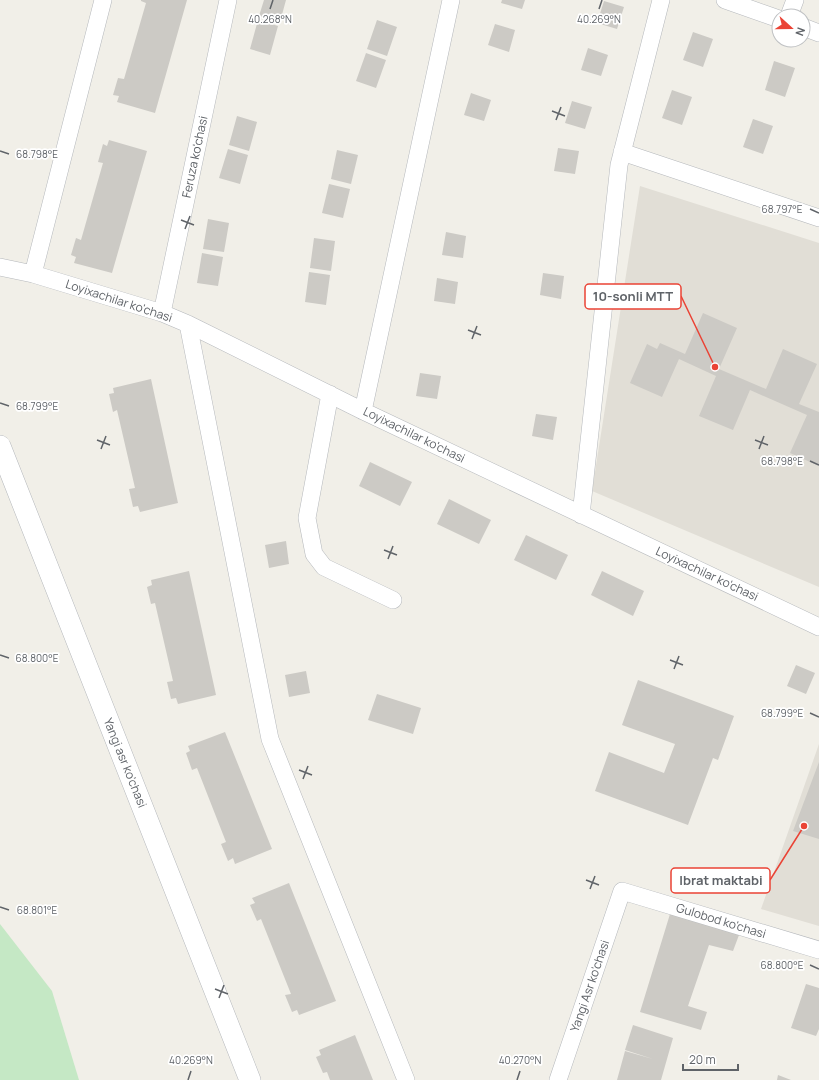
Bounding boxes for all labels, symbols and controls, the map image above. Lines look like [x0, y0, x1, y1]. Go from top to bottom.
north arrow [771, 8, 811, 48]
text: 40.268°N [248, 12, 292, 26]
text: 40.269°N [577, 12, 621, 26]
text: N [792, 25, 809, 38]
street label: Feruza ko'chasi [178, 114, 211, 199]
text: 68.798°E [16, 147, 58, 161]
text: 68.797°E [762, 202, 803, 216]
street label: Loyixachilar ko'chasi [64, 275, 175, 326]
callout: 10-sonli MTT [585, 284, 681, 309]
text: 10-sonli MTT [593, 287, 673, 305]
text: 68.799°E [16, 399, 58, 413]
street label: Loyixachilar ko'chasi [360, 402, 468, 467]
text: 68.798°E [761, 454, 803, 468]
street label: Loyixachilar ko'chasi [653, 542, 761, 605]
text: 68.800°E [16, 651, 59, 665]
text: 68.799°E [761, 706, 803, 720]
street label: Yangi asr ko'chasi [100, 715, 151, 810]
callout: Ibrat maktabi [671, 868, 770, 893]
text: Ibrat maktabi [679, 871, 763, 889]
street label: Gulobod ko'chasi [674, 899, 768, 942]
text: 68.801°E [17, 903, 58, 917]
street label: Yangi Asr ko'chasi [566, 938, 613, 1034]
text: 68.800°E [761, 958, 804, 972]
scale bar [683, 1046, 738, 1072]
text: 20 m [689, 1051, 716, 1068]
text: 40.269°N [169, 1053, 213, 1067]
text: 40.270°N [499, 1053, 541, 1067]

